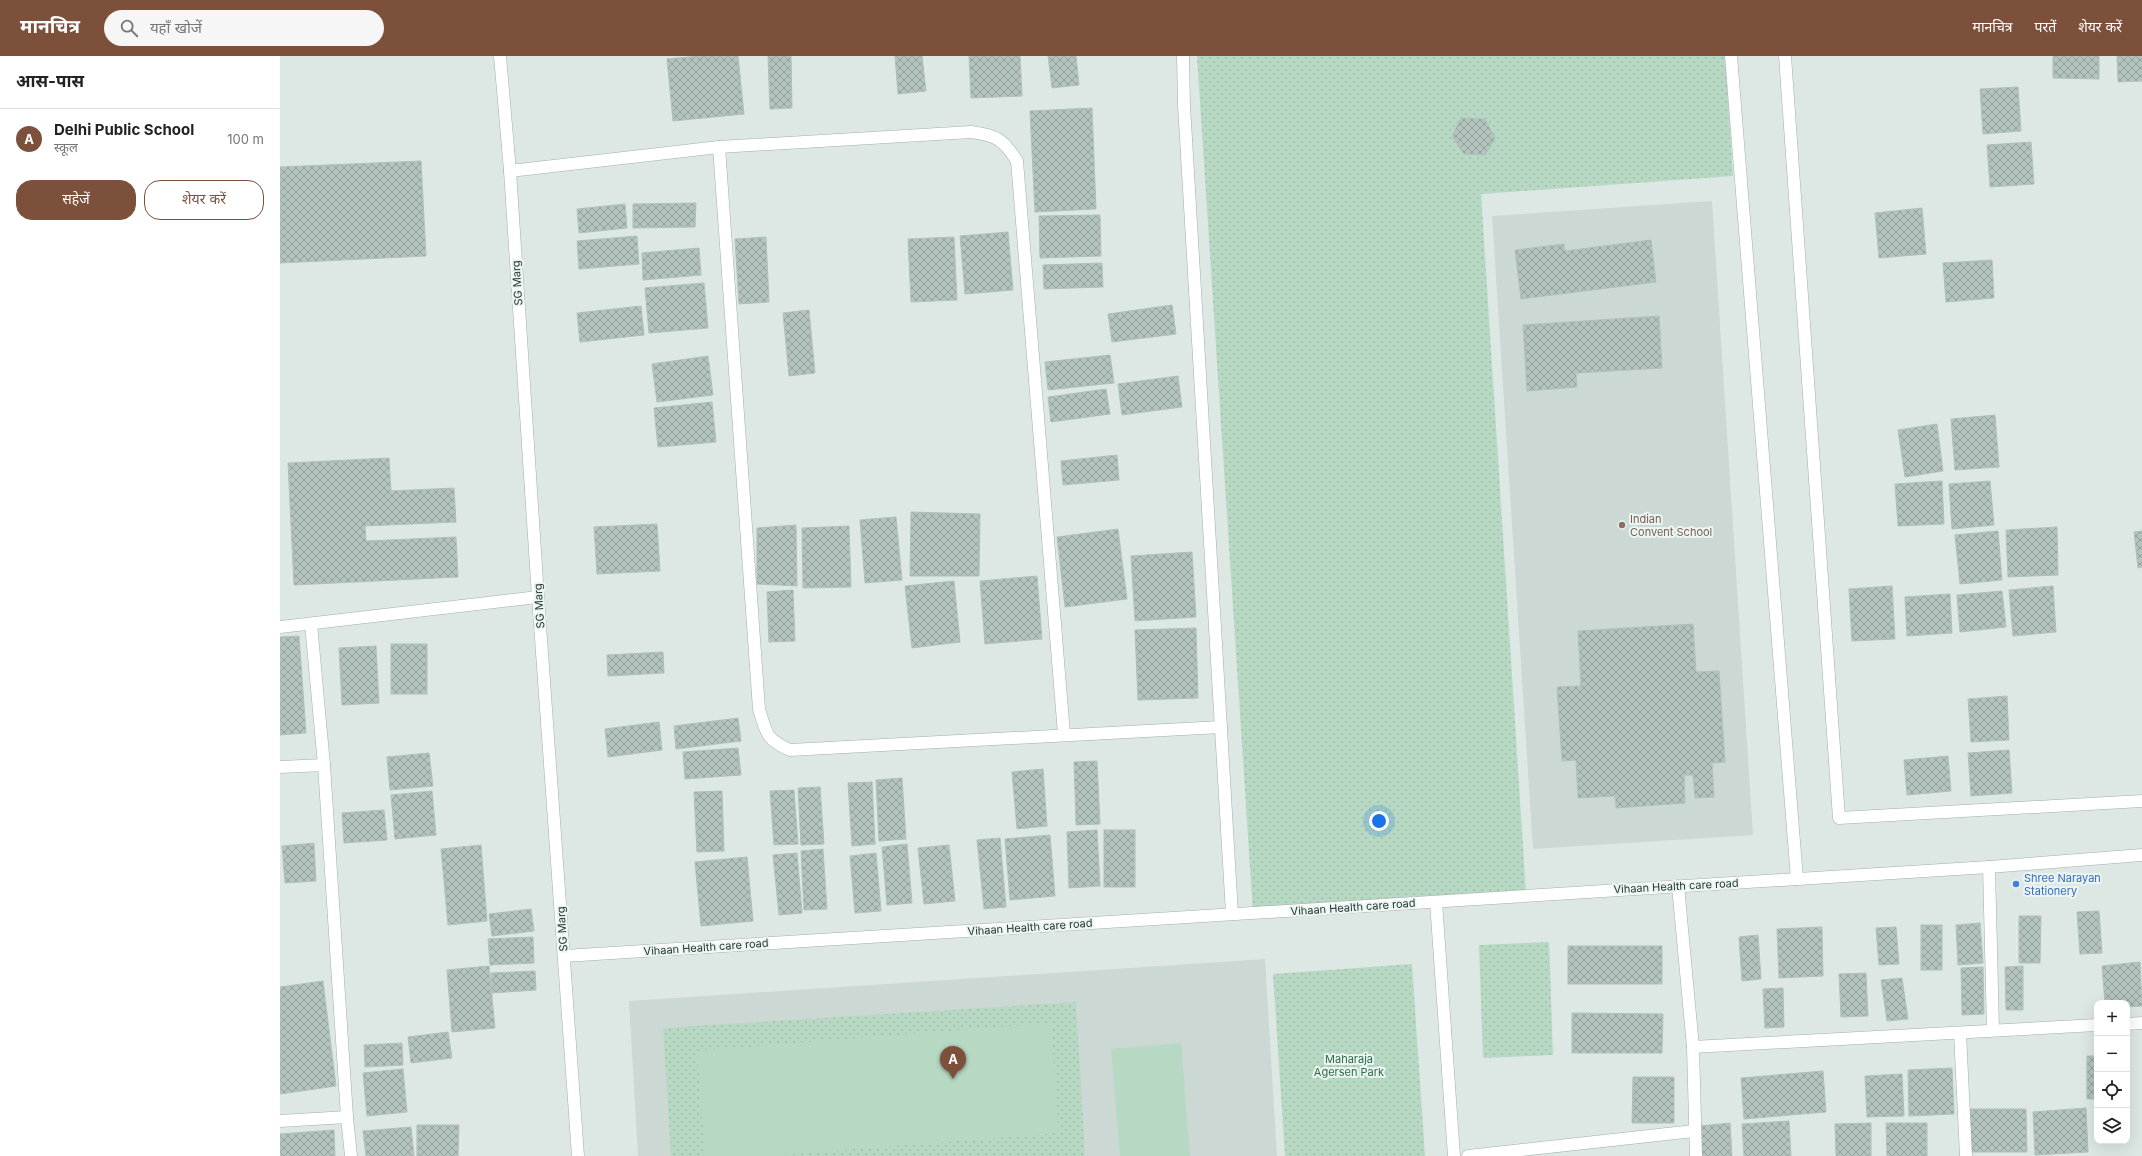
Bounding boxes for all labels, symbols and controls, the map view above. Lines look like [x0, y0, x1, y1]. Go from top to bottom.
search box [104, 10, 384, 46]
text: मानचित्र [20, 15, 80, 38]
icon: search [118, 17, 140, 39]
text: यहाँ खोजें [150, 18, 202, 37]
text: मानचित्र [1973, 18, 2013, 35]
text: परतें [2035, 18, 2056, 35]
text: शेयर करें [2078, 18, 2122, 35]
text: आस-पास [16, 71, 84, 91]
text: Delhi Public School [54, 120, 194, 139]
text: A [24, 131, 34, 147]
text: 100 m [227, 131, 264, 147]
text: स्कूल [54, 139, 78, 155]
button: सहेजें [16, 180, 136, 220]
button: शेयर करें [144, 180, 264, 220]
street label: SG Marg [508, 260, 526, 306]
place label: Indian Convent School [1630, 512, 1712, 539]
marker: Indian Convent School [1617, 520, 1627, 530]
street label: SG Marg [530, 583, 548, 629]
your location [1369, 811, 1389, 831]
place label: Shree Narayan Stationery [2024, 871, 2101, 898]
street label: Vihaan Health care road [1613, 876, 1739, 896]
marker: Shree Narayan Stationery [2011, 879, 2021, 889]
street label: Vihaan Health care road [1290, 896, 1416, 918]
street label: SG Marg [553, 906, 571, 952]
street label: Vihaan Health care road [967, 916, 1093, 938]
street label: Vihaan Health care road [643, 936, 769, 958]
map controls [2094, 1000, 2130, 1144]
button: + [2094, 1000, 2130, 1036]
button: − [2094, 1036, 2130, 1072]
pin: A [940, 1046, 966, 1079]
park label: Maharaja Agersen Park [1314, 1052, 1384, 1079]
button: locate [2094, 1072, 2130, 1108]
button: layers [2094, 1108, 2130, 1144]

